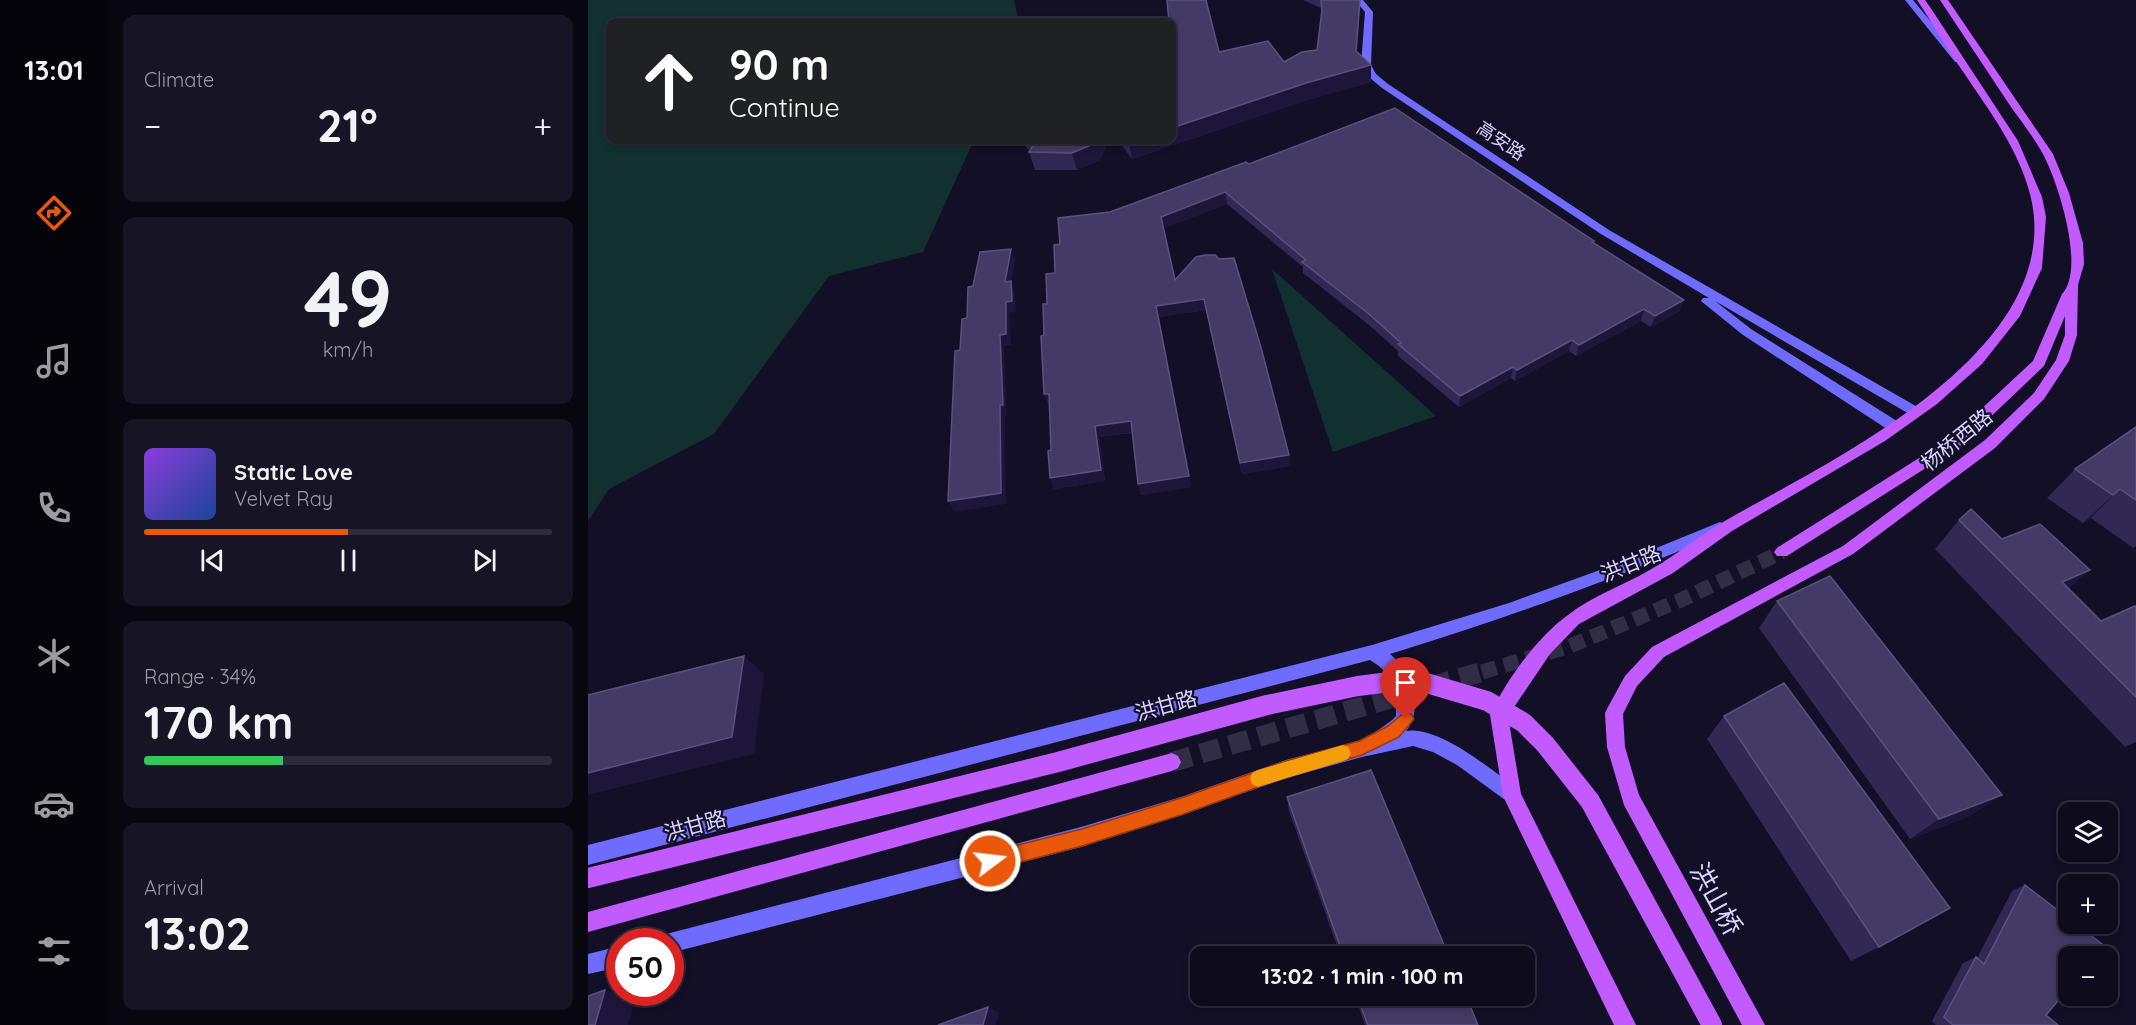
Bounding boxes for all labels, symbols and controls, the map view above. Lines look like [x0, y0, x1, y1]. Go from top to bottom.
text: 90 m [729, 38, 829, 91]
icon: ahead [630, 42, 708, 120]
text: 13:01 [24, 53, 84, 87]
text: Climate [144, 67, 214, 92]
text: Continue [729, 90, 840, 124]
text: 21° [317, 97, 378, 153]
text: − [144, 105, 161, 146]
text: + [533, 105, 552, 146]
street label: 高安路 [1472, 116, 1530, 165]
icon: directions [33, 192, 75, 234]
text: 49 [304, 249, 392, 347]
text: km/h [323, 337, 373, 362]
icon: music [33, 340, 75, 382]
street label: 杨桥西路 [1916, 403, 1997, 476]
text: Static Love [234, 458, 353, 486]
text: Velvet Ray [234, 486, 333, 511]
icon: phone [33, 487, 75, 529]
street label: 洪甘路 [1597, 539, 1665, 587]
icon: previous [196, 544, 229, 577]
icon: pause [332, 544, 365, 577]
icon: next [468, 544, 501, 577]
icon: climate [33, 635, 75, 677]
pin [1380, 657, 1431, 719]
text: Range · 34% [144, 664, 256, 689]
icon: arrive [1389, 666, 1422, 699]
street label: 洪甘路 [1132, 684, 1200, 726]
text: 170 km [144, 694, 294, 750]
icon: car [33, 783, 75, 825]
map controls [2058, 802, 2118, 1006]
button: layers [2058, 802, 2118, 862]
street label: 洪甘路 [661, 804, 729, 846]
position arrow [958, 829, 1022, 893]
street label: 洪山桥 [1683, 857, 1750, 941]
button: + [2058, 874, 2118, 934]
text: Arrival [144, 875, 204, 900]
text: 13:02 [144, 905, 251, 961]
speed limit sign: 50 [606, 928, 684, 1006]
icon: filters [33, 930, 75, 972]
button: − [2058, 946, 2118, 1006]
text: 13:02 · 1 min · 100 m [1261, 962, 1464, 990]

